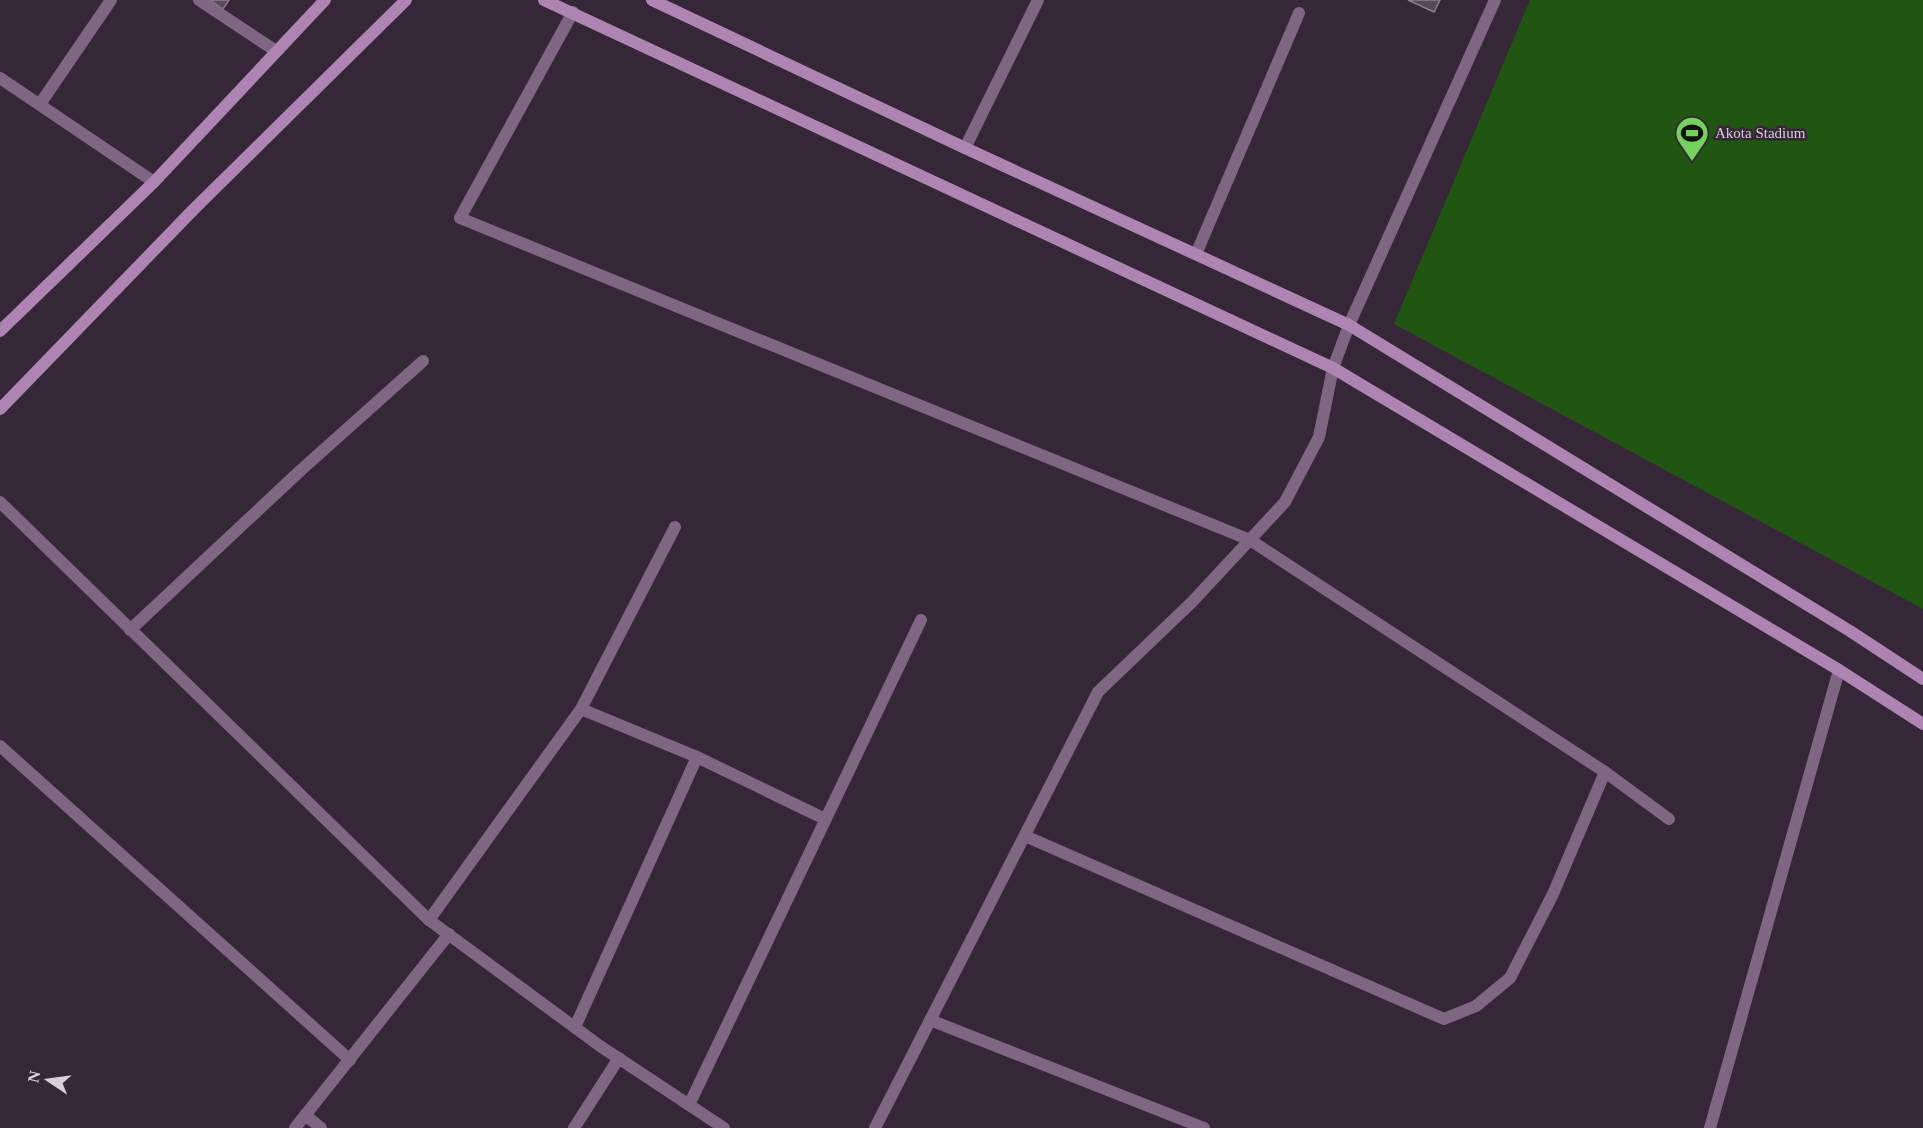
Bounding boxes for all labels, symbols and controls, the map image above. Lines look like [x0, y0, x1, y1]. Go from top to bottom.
sports icon: Akota Stadium [1674, 115, 1710, 162]
place label: Akota Stadium [1715, 125, 1806, 141]
north arrow [18, 1050, 78, 1110]
text: N [24, 1069, 44, 1084]

